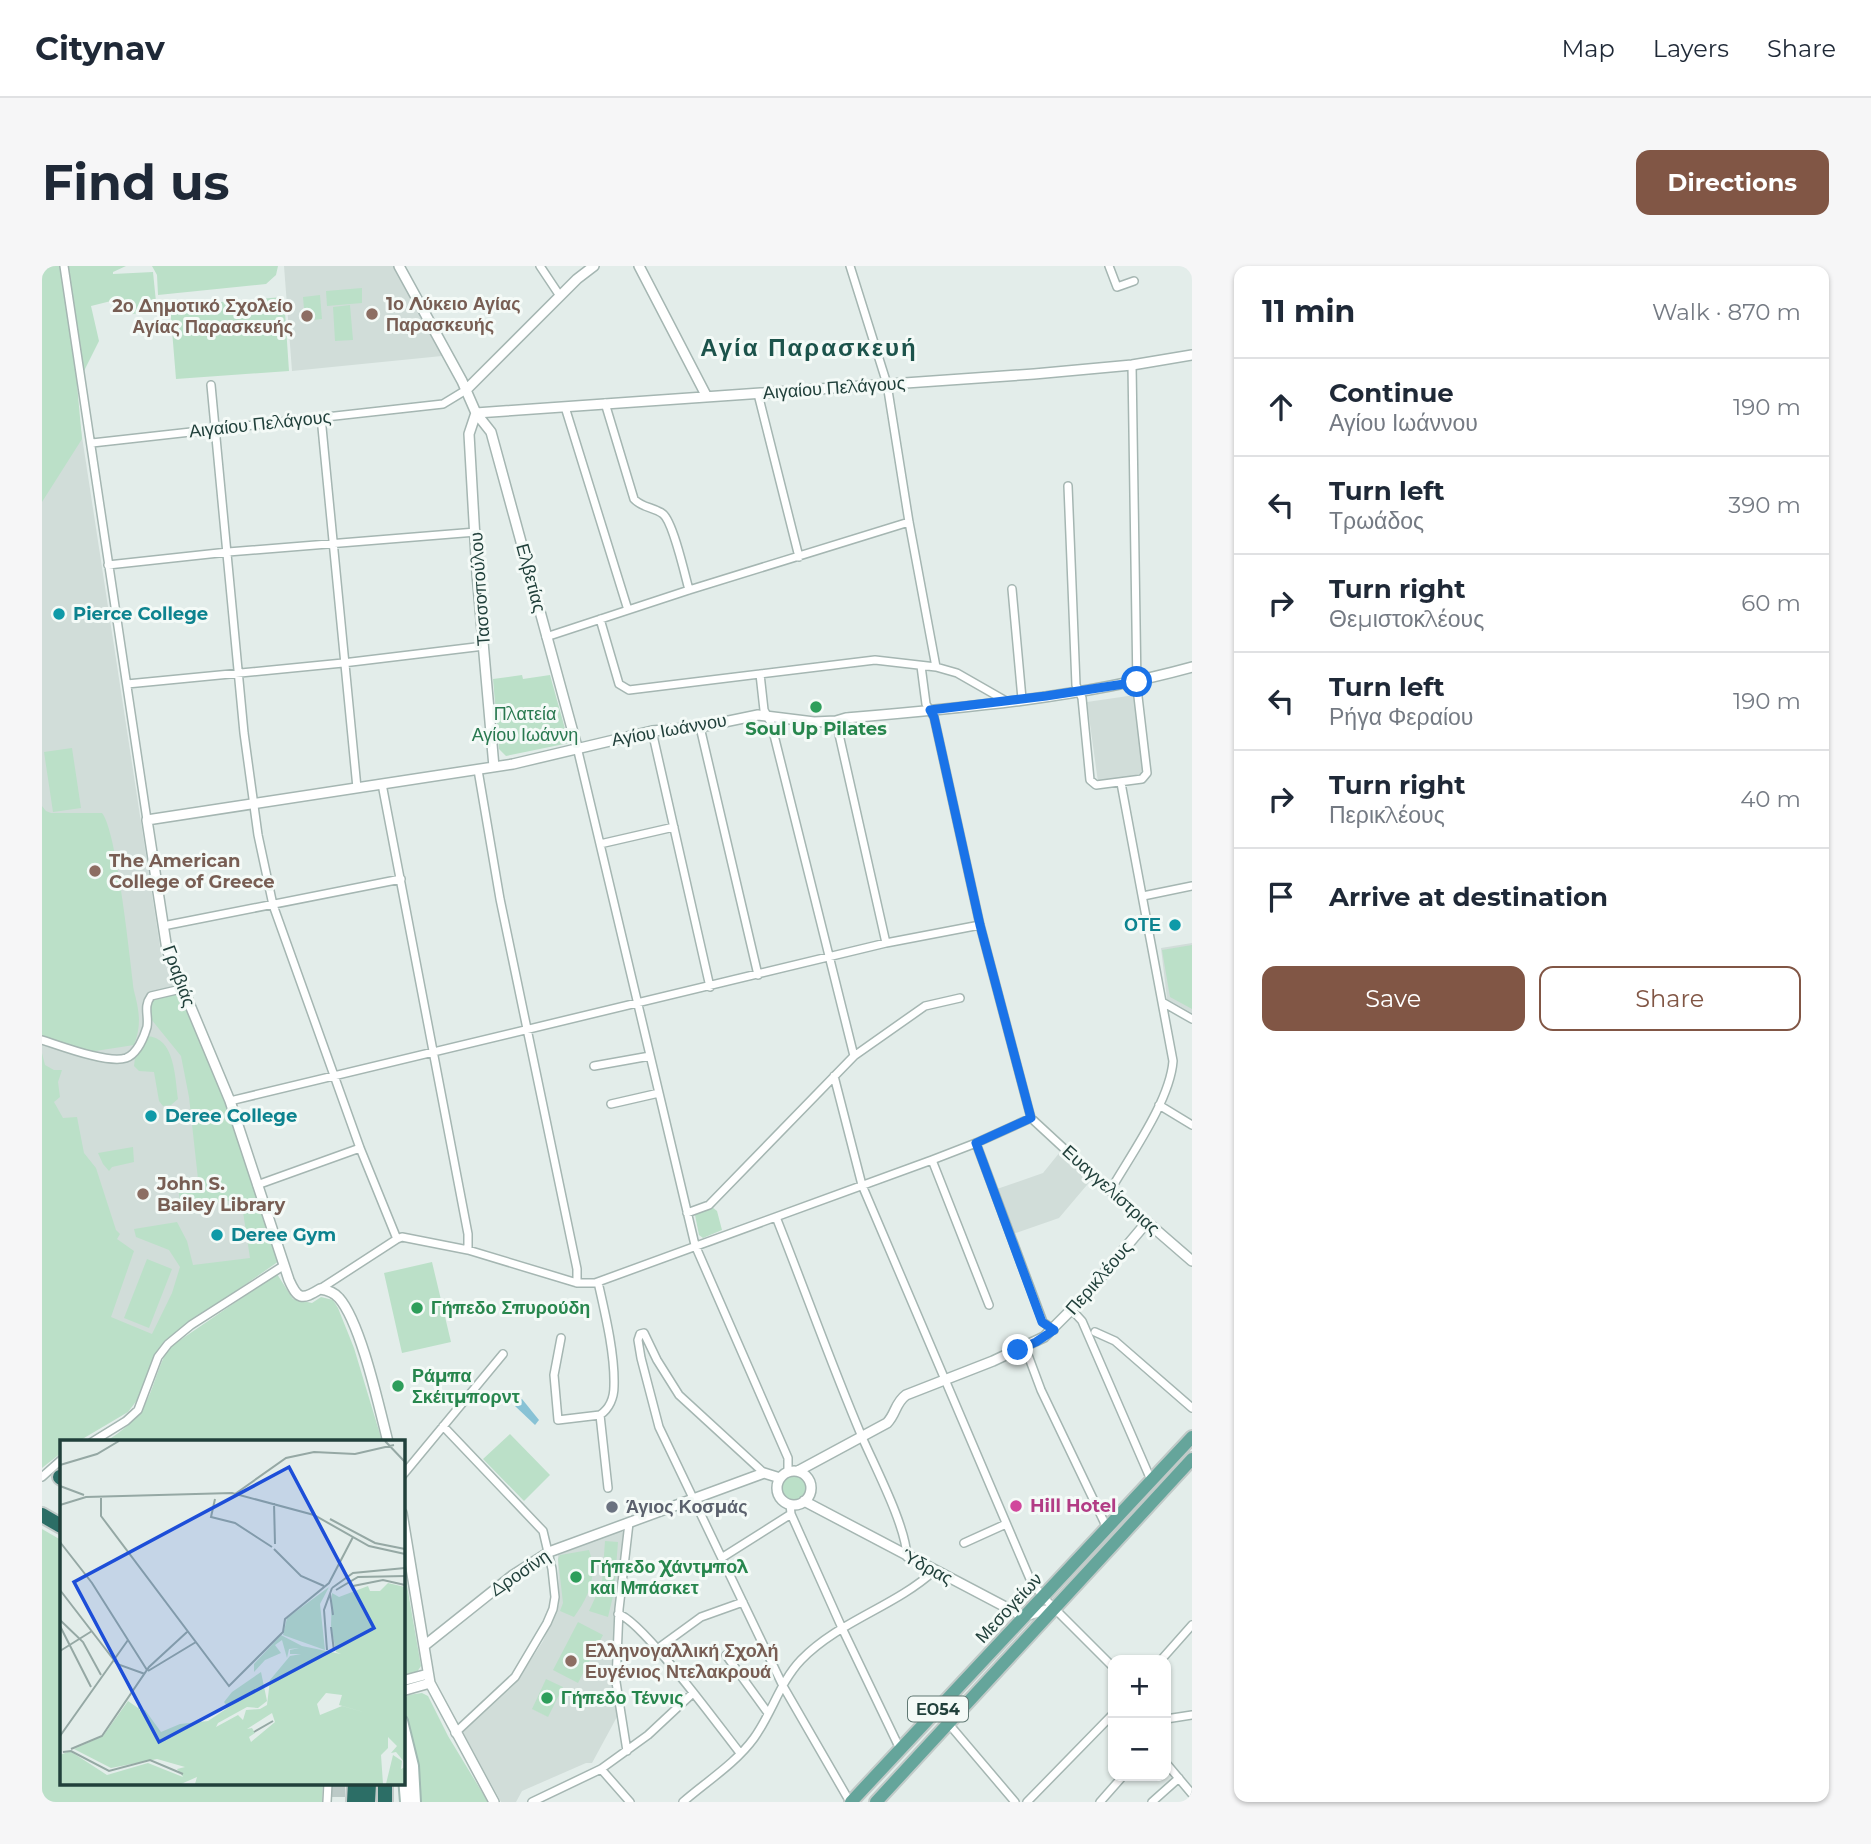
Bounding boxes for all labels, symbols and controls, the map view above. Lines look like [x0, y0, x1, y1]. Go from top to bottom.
text: Citynav [35, 28, 165, 68]
text: Map [1561, 34, 1615, 63]
text: Layers [1653, 34, 1729, 63]
text: Share [1767, 34, 1836, 63]
button: Directions [1636, 150, 1829, 215]
text: Find us [42, 153, 230, 212]
place label: 1ο Λύκειο Αγίας Παρασκευής [386, 293, 521, 336]
text: 11 min [1262, 293, 1355, 330]
place label: 2ο Δημοτικό Σχολείο Αγίας Παρασκευής [112, 295, 293, 338]
text: Walk · 870 m [1652, 298, 1801, 326]
marker: 1ο Λύκειο Αγίας Παρασκευής [364, 306, 380, 322]
marker: 2ο Δημοτικό Σχολείο Αγίας Παρασκευής [299, 308, 315, 324]
district label: Αγία Παρασκευή [700, 333, 918, 362]
street label: Αιγαίου Πελάγους [762, 372, 906, 404]
text: Continue [1329, 377, 1454, 409]
icon: ahead [1262, 388, 1300, 426]
text: 190 m [1733, 393, 1801, 421]
street label: Αιγαίου Πελάγους [188, 406, 332, 442]
text: Αγίου Ιωάννου [1329, 409, 1478, 437]
text: Turn left [1329, 475, 1445, 507]
icon: left [1262, 486, 1300, 524]
text: 390 m [1728, 491, 1801, 519]
text: Τρωάδος [1329, 507, 1424, 535]
street label: Τασσοπούλου [465, 531, 495, 647]
street label: Ελβετίας [511, 541, 551, 615]
text: Turn right [1329, 573, 1465, 605]
icon: right [1262, 584, 1300, 622]
text: 60 m [1741, 589, 1801, 617]
place label: Pierce College [73, 603, 208, 625]
text: Θεμιστοκλέους [1329, 605, 1484, 633]
marker: Pierce College [51, 606, 67, 622]
route start [1121, 666, 1152, 697]
text: Turn left [1329, 671, 1445, 703]
icon: left [1262, 682, 1300, 720]
text: 190 m [1733, 687, 1801, 715]
marker: Soul Up Pilates [808, 699, 824, 715]
park label: Πλατεία Αγίου Ιωάννη [472, 703, 578, 746]
text: Ρήγα Φεραίου [1329, 703, 1473, 731]
street label: Αγίου Ιωάννου [610, 709, 728, 751]
place label: Soul Up Pilates [745, 718, 887, 740]
text: Turn right [1329, 769, 1465, 801]
icon: right [1262, 780, 1300, 818]
text: 40 m [1740, 785, 1801, 813]
text: Περικλέους [1329, 801, 1445, 829]
place label: The American College of Greece [109, 850, 275, 893]
marker: The American College of Greece [87, 863, 103, 879]
icon: arrive [1262, 878, 1300, 916]
text: Arrive at destination [1329, 881, 1608, 913]
place label: ΟΤΕ [1124, 914, 1161, 936]
marker: ΟΤΕ [1167, 917, 1183, 933]
street label: Γραβιάς [158, 942, 200, 1010]
button: Save [1262, 966, 1525, 1031]
button: Share [1539, 966, 1801, 1031]
place label: Deree College [165, 1105, 297, 1127]
marker: Deree College [143, 1108, 159, 1124]
street label: Ευαγγελίστριας [1058, 1140, 1165, 1240]
place label: John S. Bailey Library [156, 1173, 286, 1216]
marker: John S. Bailey Library [135, 1186, 151, 1202]
place label: Deree Gym [231, 1224, 336, 1246]
marker: Deree Gym [209, 1227, 225, 1243]
street label: Περικλέους [1061, 1236, 1137, 1319]
place label: Γήπεδο Σπυρούδη [431, 1297, 590, 1319]
marker: Γήπεδο Σπυρούδη [409, 1300, 425, 1316]
route end [1002, 1334, 1033, 1365]
place label: Ράμπα Σκέιτμπορντ [412, 1365, 520, 1408]
marker: Ράμπα Σκέιτμπορντ [390, 1378, 406, 1394]
inset map [60, 1440, 404, 1784]
place label: Hill Hotel [1030, 1495, 1117, 1517]
place label: Άγιος Κοσμάς [626, 1496, 748, 1518]
marker: Hill Hotel [1008, 1498, 1024, 1514]
marker: Άγιος Κοσμάς [604, 1499, 620, 1515]
street label: Ύδρας [898, 1544, 957, 1590]
street label: Δροσίνη [486, 1545, 554, 1601]
place label: Γήπεδο Χάντμπολ και Μπάσκετ [590, 1556, 748, 1599]
street label: Μεσογείων [971, 1568, 1047, 1648]
marker: Γήπεδο Χάντμπολ και Μπάσκετ [568, 1569, 584, 1585]
place label: Ελληνογαλλική Σχολή Ευγένιος Ντελακρουά [585, 1640, 779, 1683]
marker: Ελληνογαλλική Σχολή Ευγένιος Ντελακρουά [563, 1653, 579, 1669]
map controls [1108, 1655, 1171, 1781]
button: + [1108, 1655, 1171, 1718]
place label: Γήπεδο Τέννις [561, 1687, 684, 1709]
marker: Γήπεδο Τέννις [539, 1690, 555, 1706]
road number: ΕΟ54 [908, 1696, 968, 1722]
button: − [1108, 1718, 1171, 1781]

